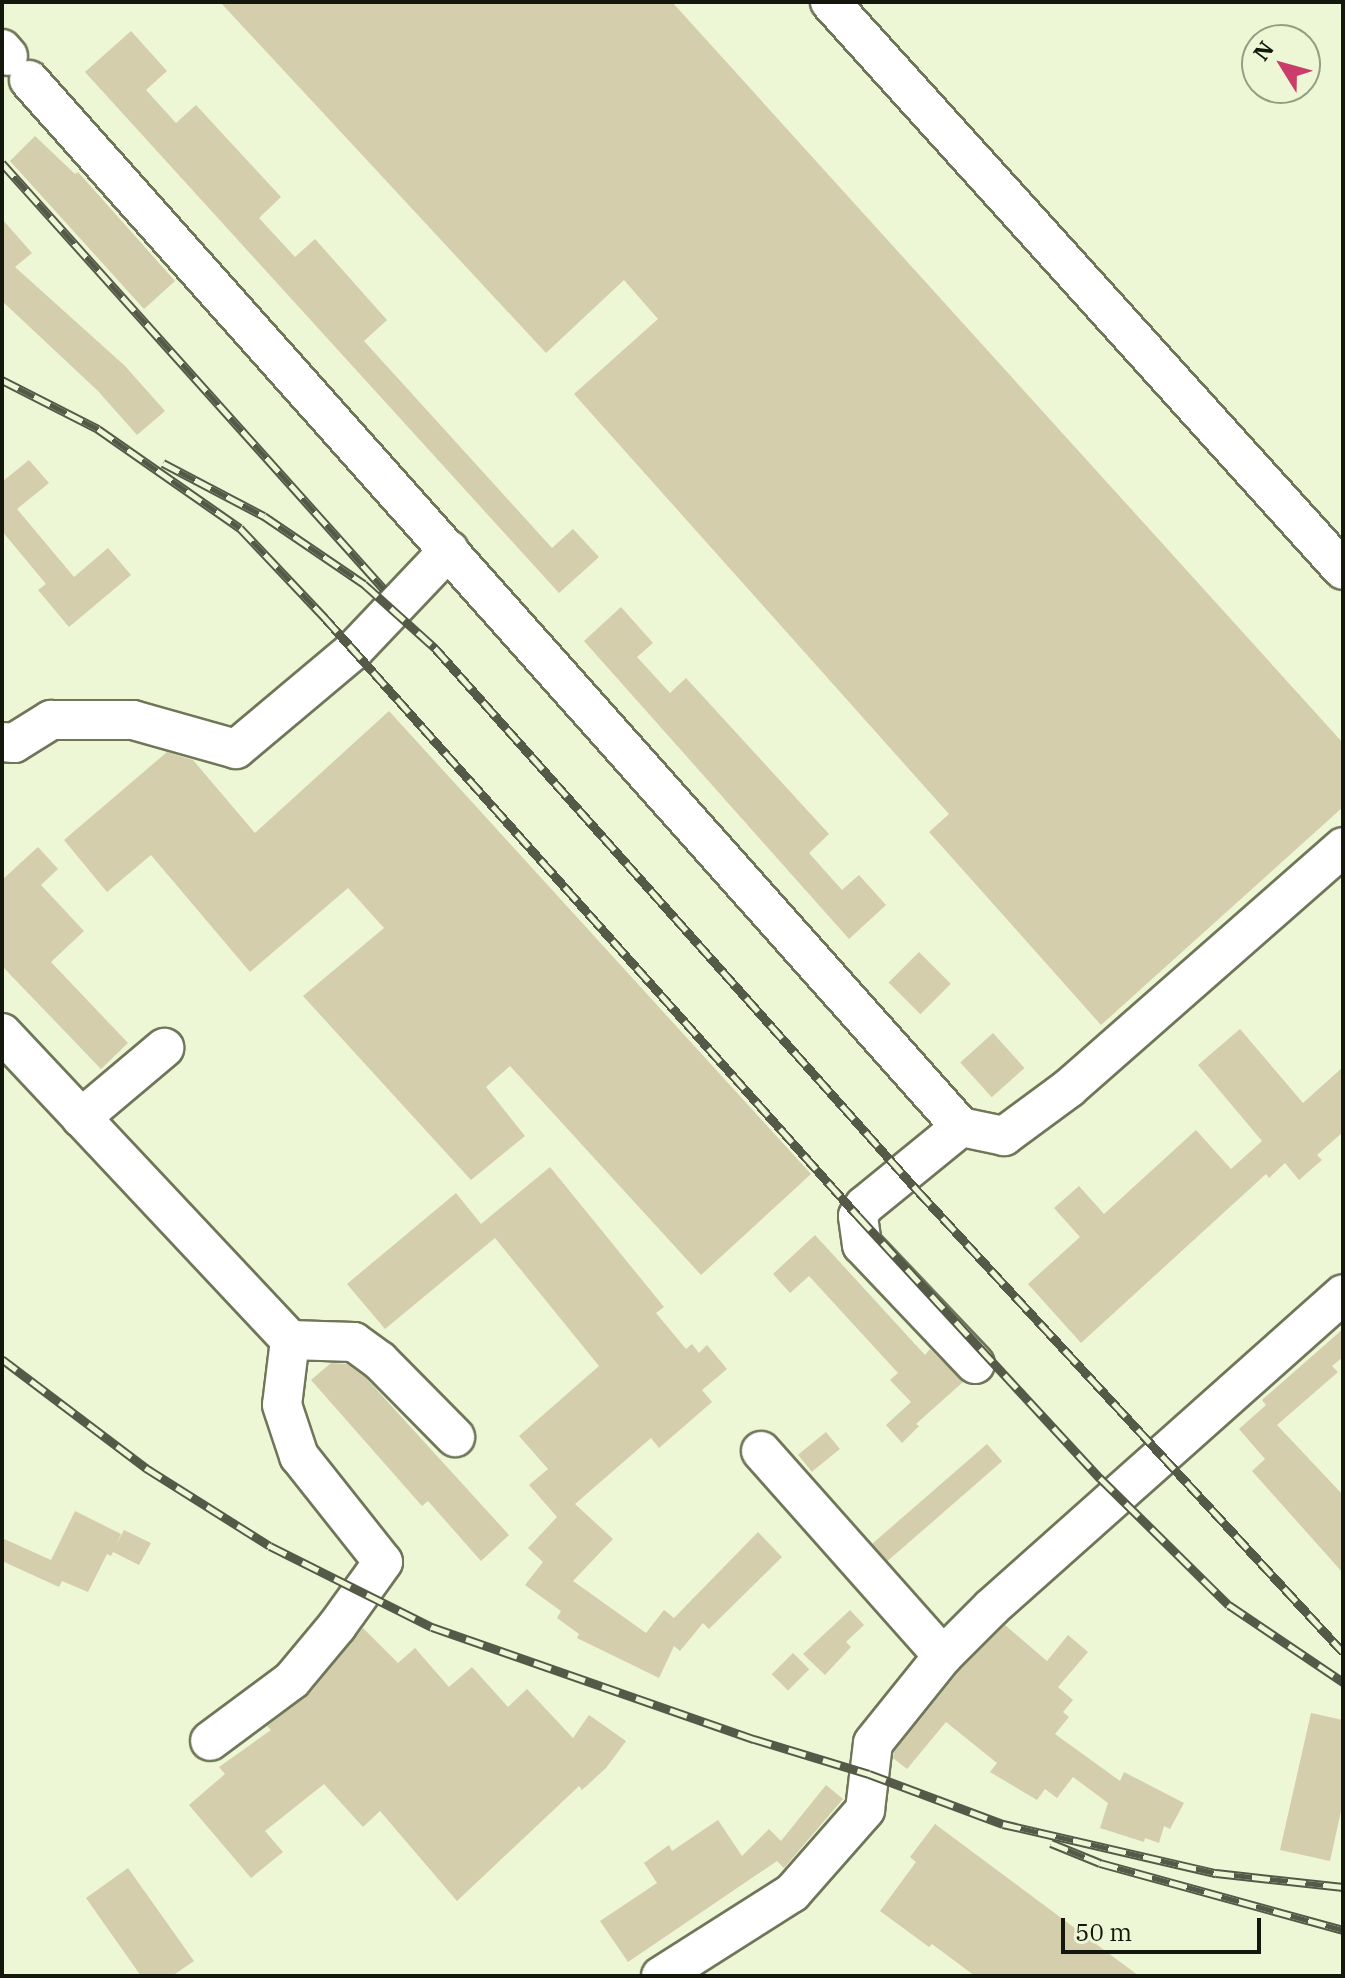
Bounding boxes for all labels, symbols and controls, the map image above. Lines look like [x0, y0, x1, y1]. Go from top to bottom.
north arrow [1241, 24, 1321, 104]
text: N [1246, 35, 1280, 66]
scale bar [1065, 1902, 1265, 1952]
text: 50 m [1075, 1916, 1132, 1948]

